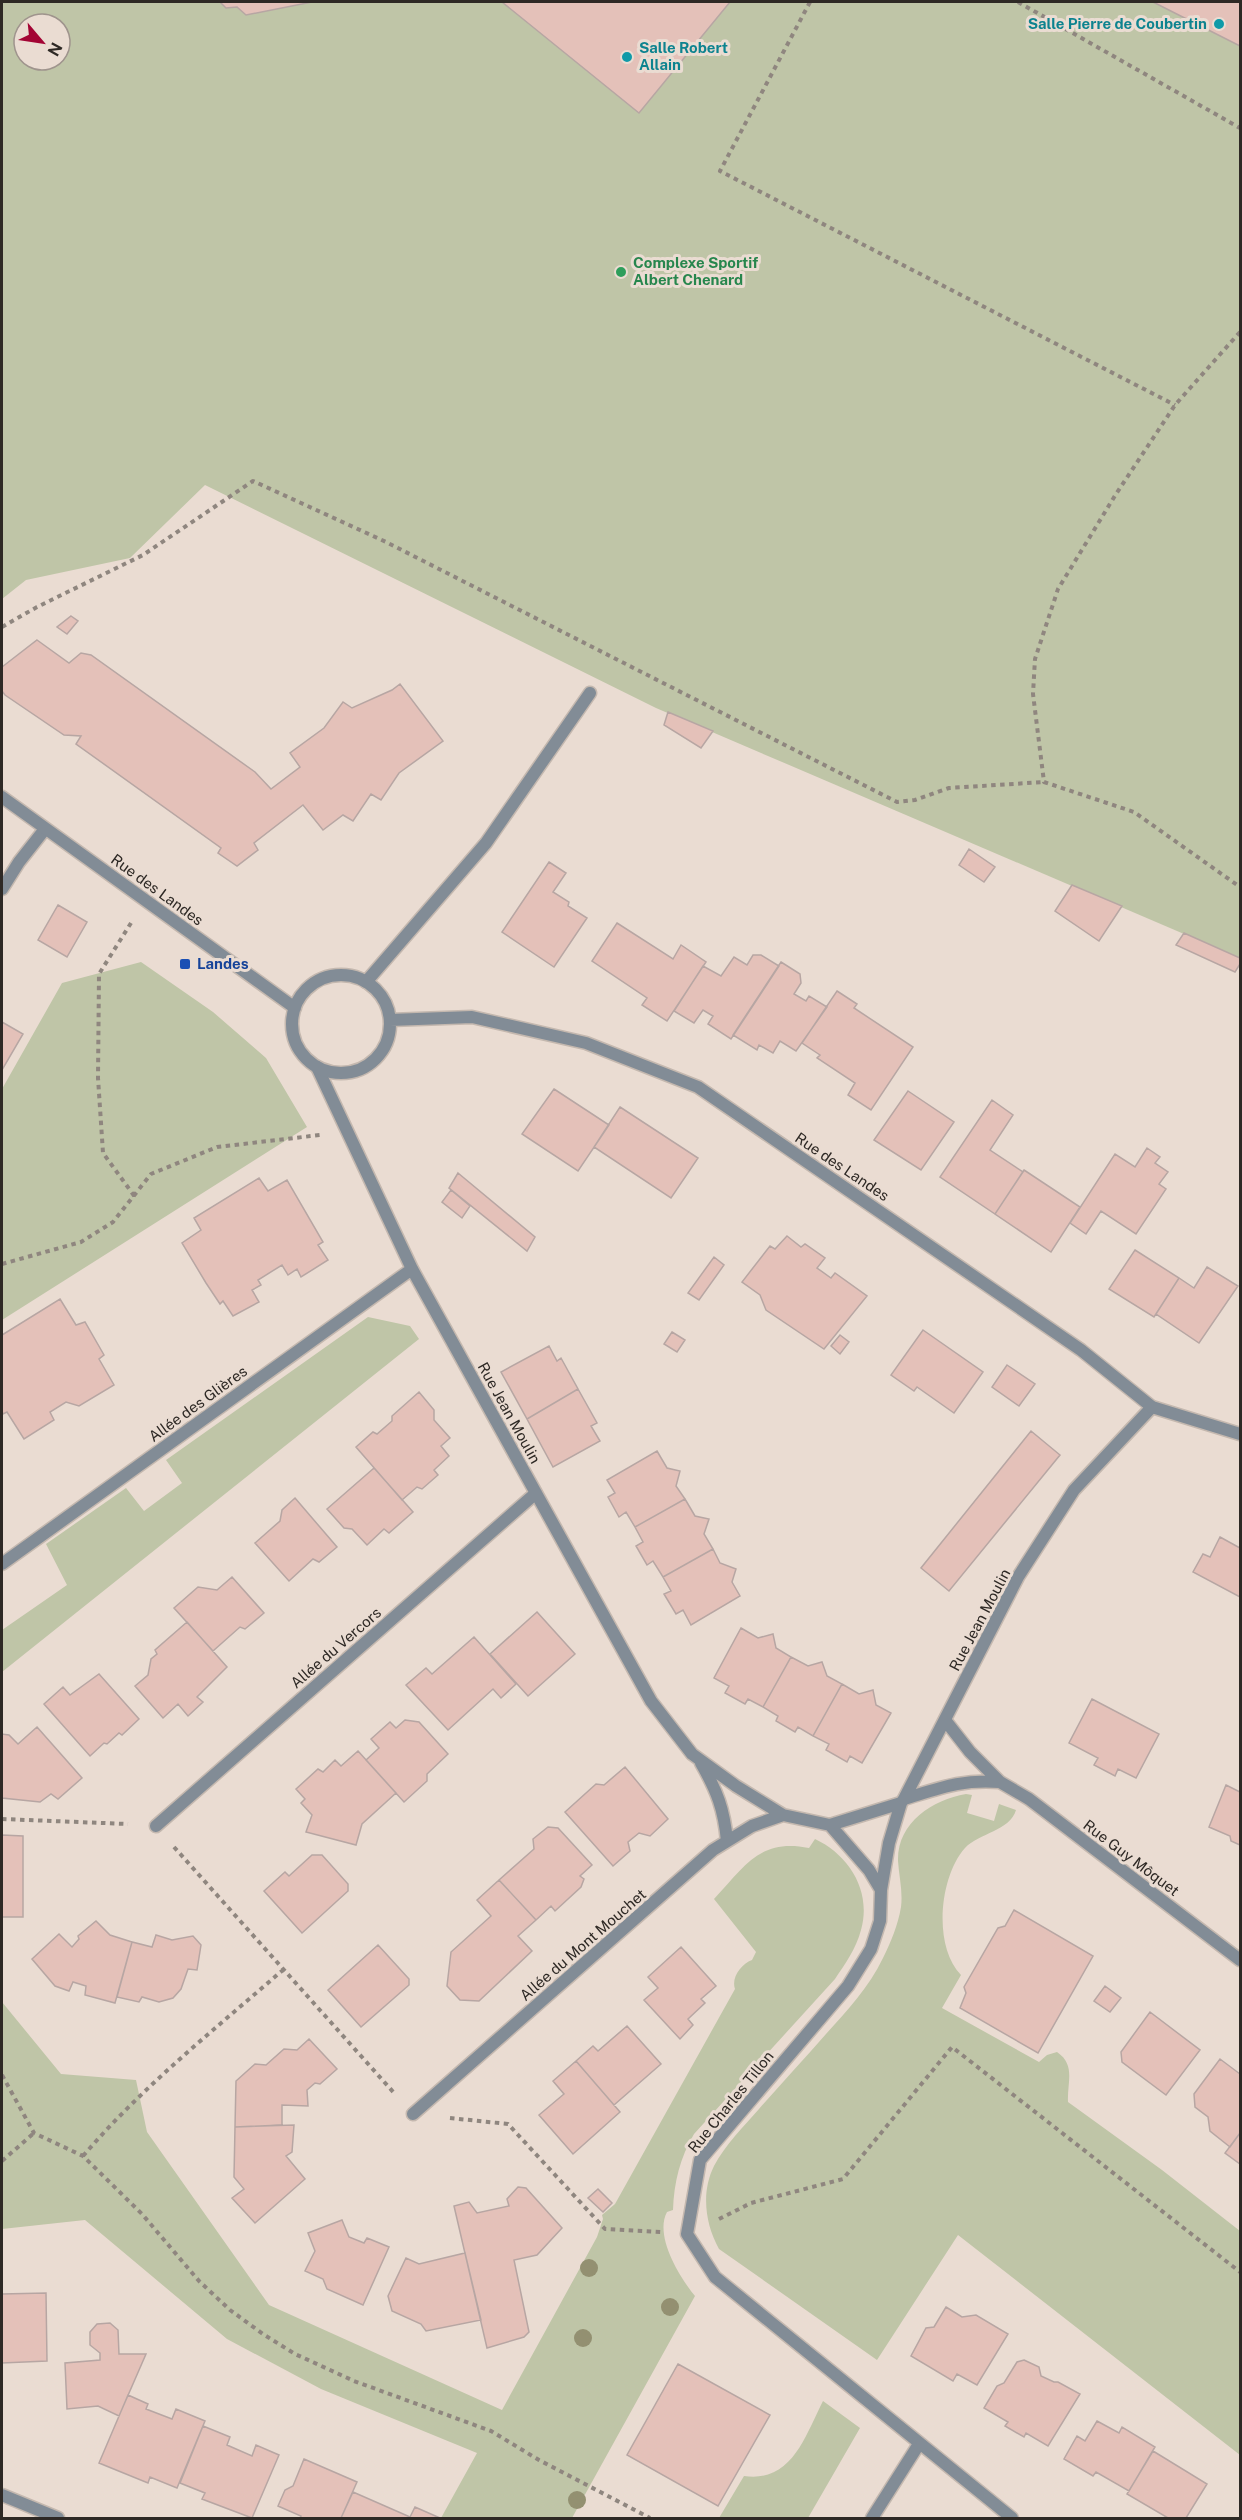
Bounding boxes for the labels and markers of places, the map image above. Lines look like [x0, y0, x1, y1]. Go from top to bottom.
place label: Salle Pierre de Coubertin [1028, 15, 1207, 32]
marker: Salle Pierre de Coubertin [1212, 17, 1226, 31]
place label: Salle Robert Allain [639, 39, 728, 73]
marker: Salle Robert Allain [620, 50, 634, 64]
place label: Complexe Sportif Albert Chenard [633, 254, 758, 288]
marker: Complexe Sportif Albert Chenard [614, 265, 628, 279]
place label: Landes [197, 955, 249, 972]
marker: Landes [178, 957, 192, 971]

